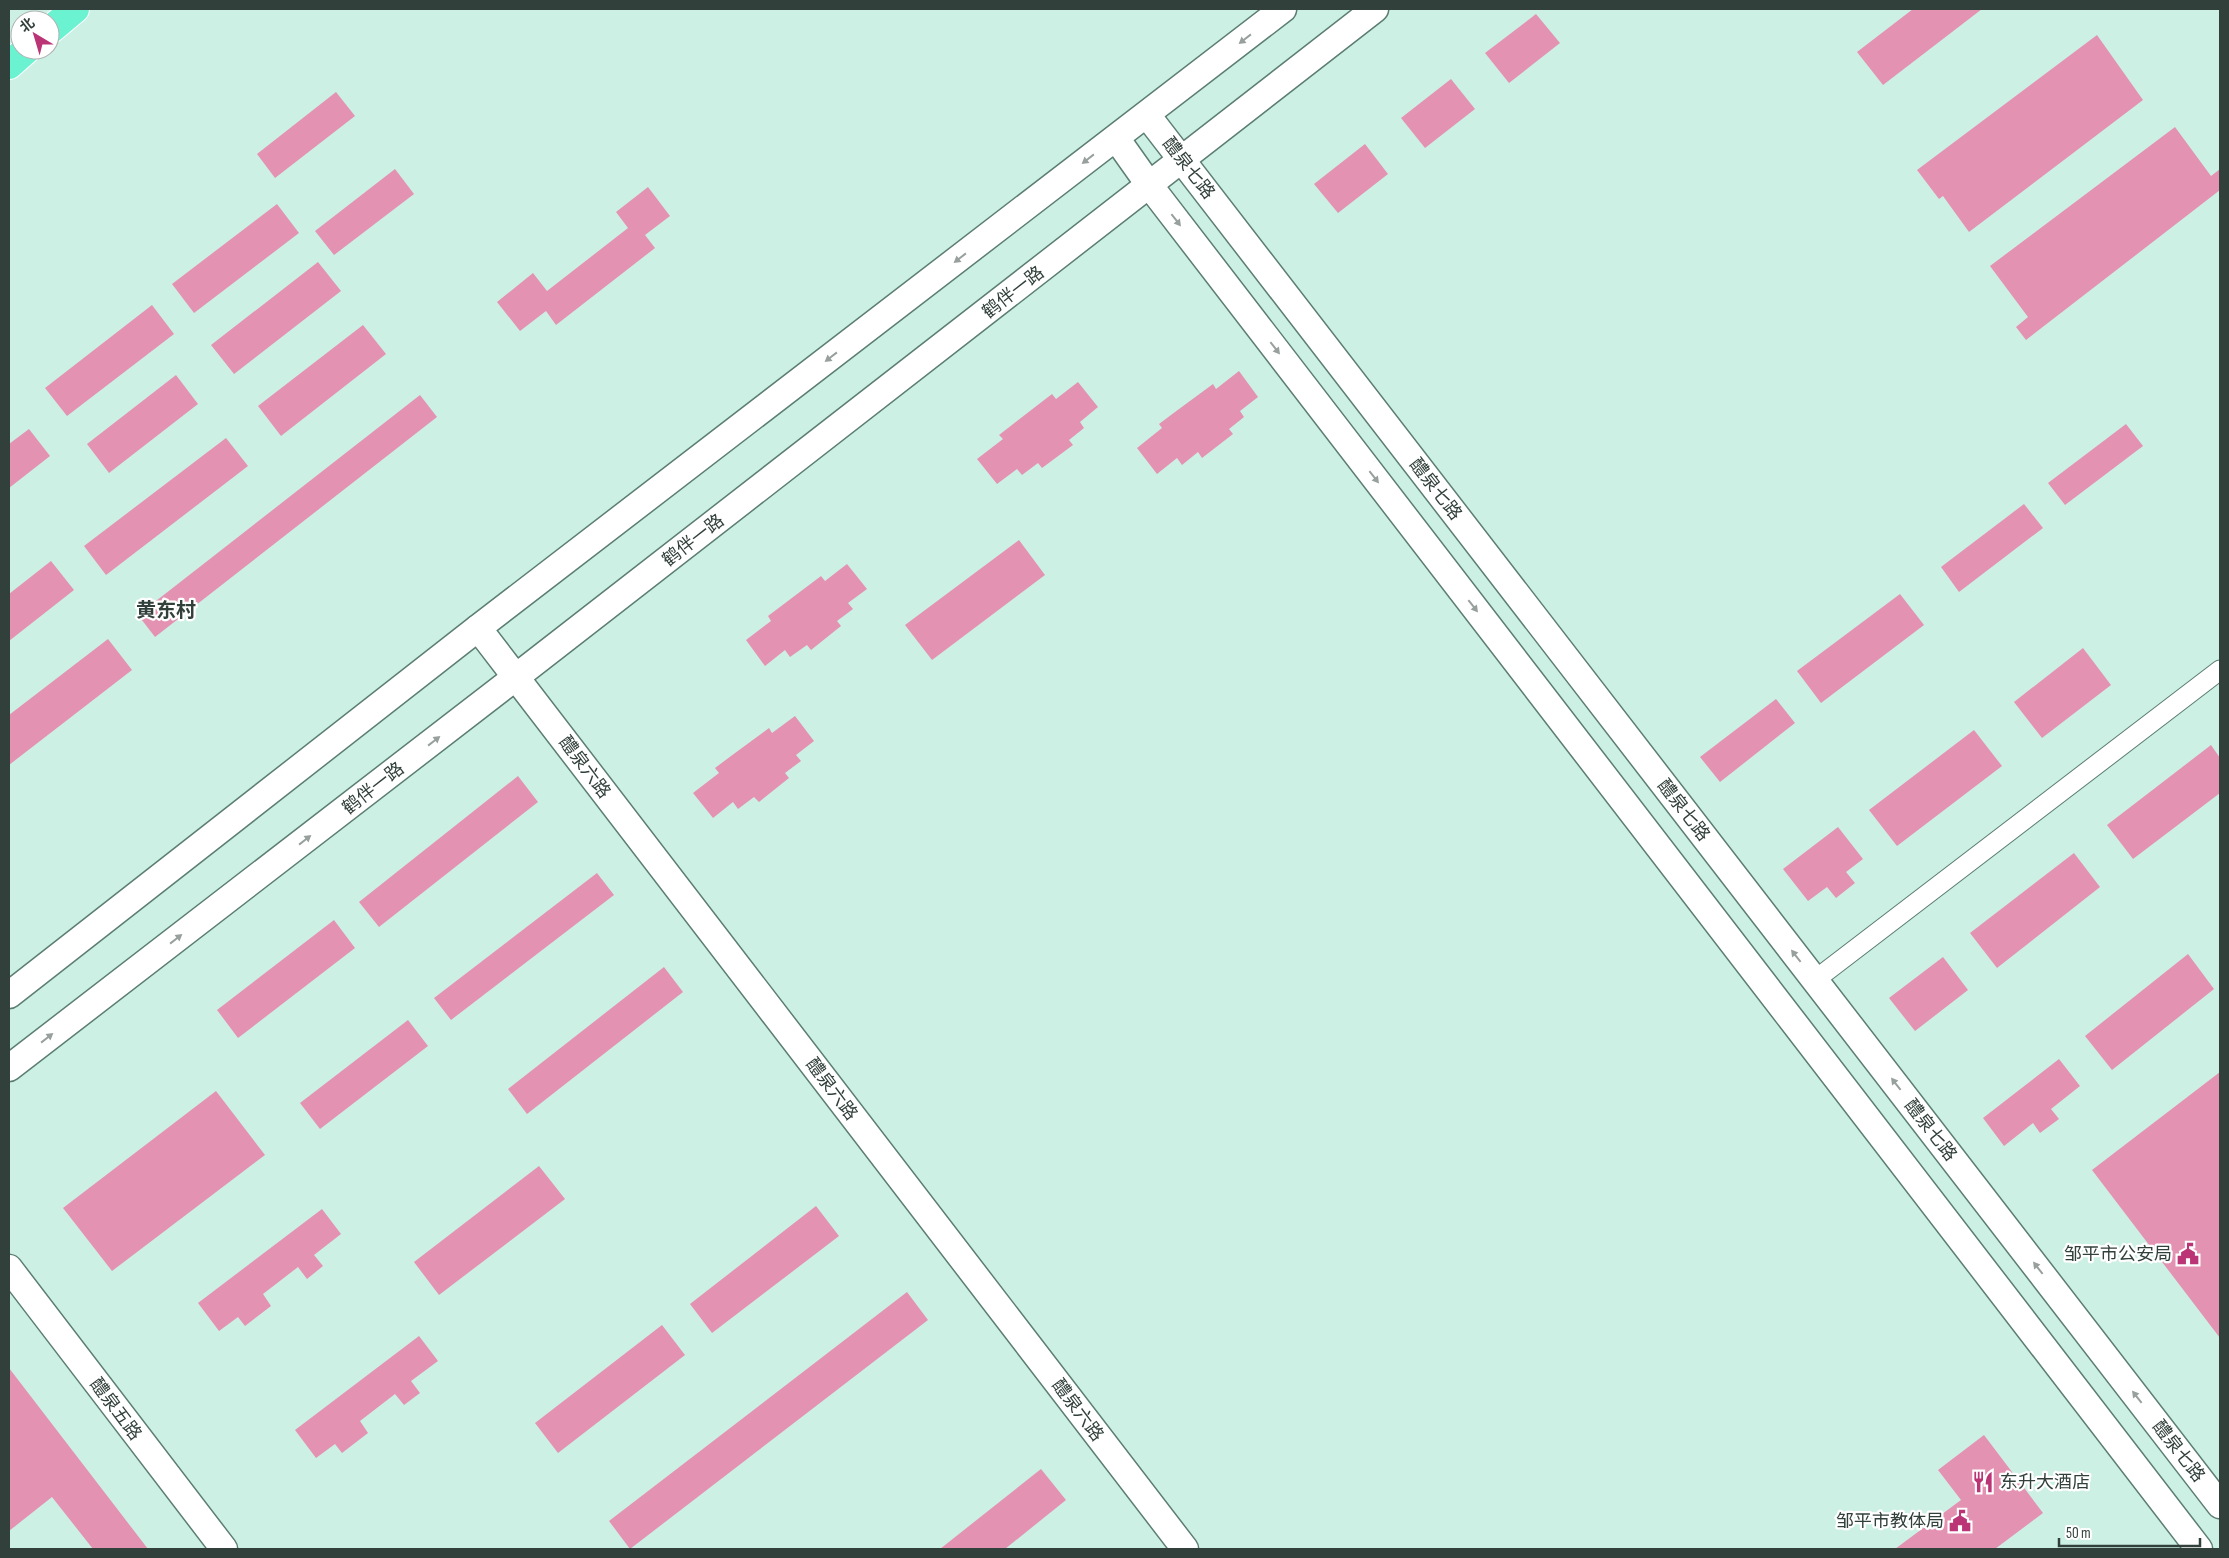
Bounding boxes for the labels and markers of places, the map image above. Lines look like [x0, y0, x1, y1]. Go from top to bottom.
public building icon: 邹平市公安局 [2175, 1241, 2201, 1267]
place label: 邹平市公安局 [2064, 1244, 2172, 1265]
restaurant icon: 东升大酒店 [1970, 1469, 1996, 1495]
place label: 东升大酒店 [2000, 1472, 2090, 1493]
public building icon: 邹平市教体局 [1947, 1508, 1973, 1534]
place label: 邹平市教体局 [1836, 1511, 1944, 1532]

